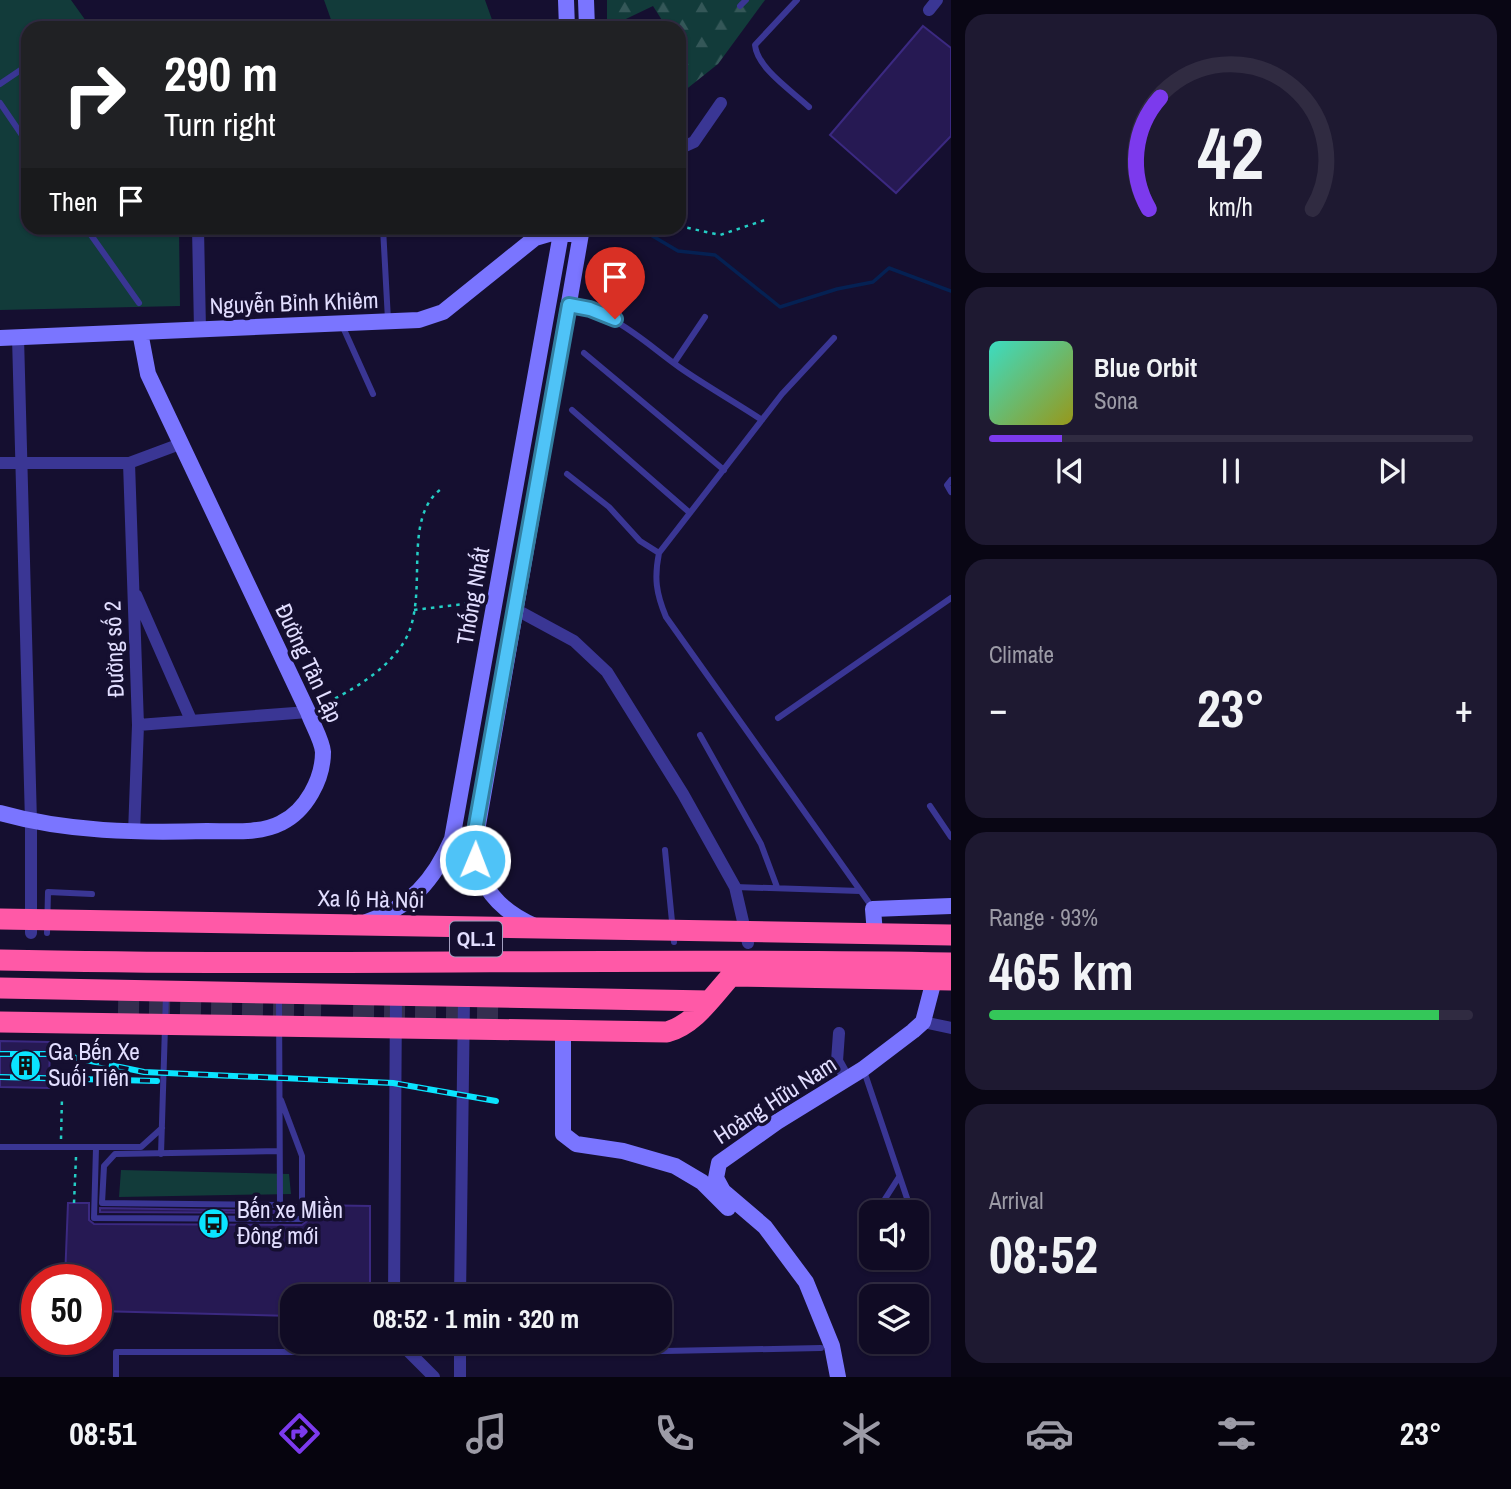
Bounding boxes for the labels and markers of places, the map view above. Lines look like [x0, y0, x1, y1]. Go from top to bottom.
pin [585, 247, 645, 319]
place label: Ga Bến Xe Suối Tiên [48, 1036, 140, 1093]
building icon: Ga Bến Xe Suối Tiên [8, 1048, 42, 1082]
place label: Bến xe Miền Đông mới [237, 1194, 343, 1251]
bus stop icon: Bến xe Miền Đông mới [197, 1206, 231, 1240]

